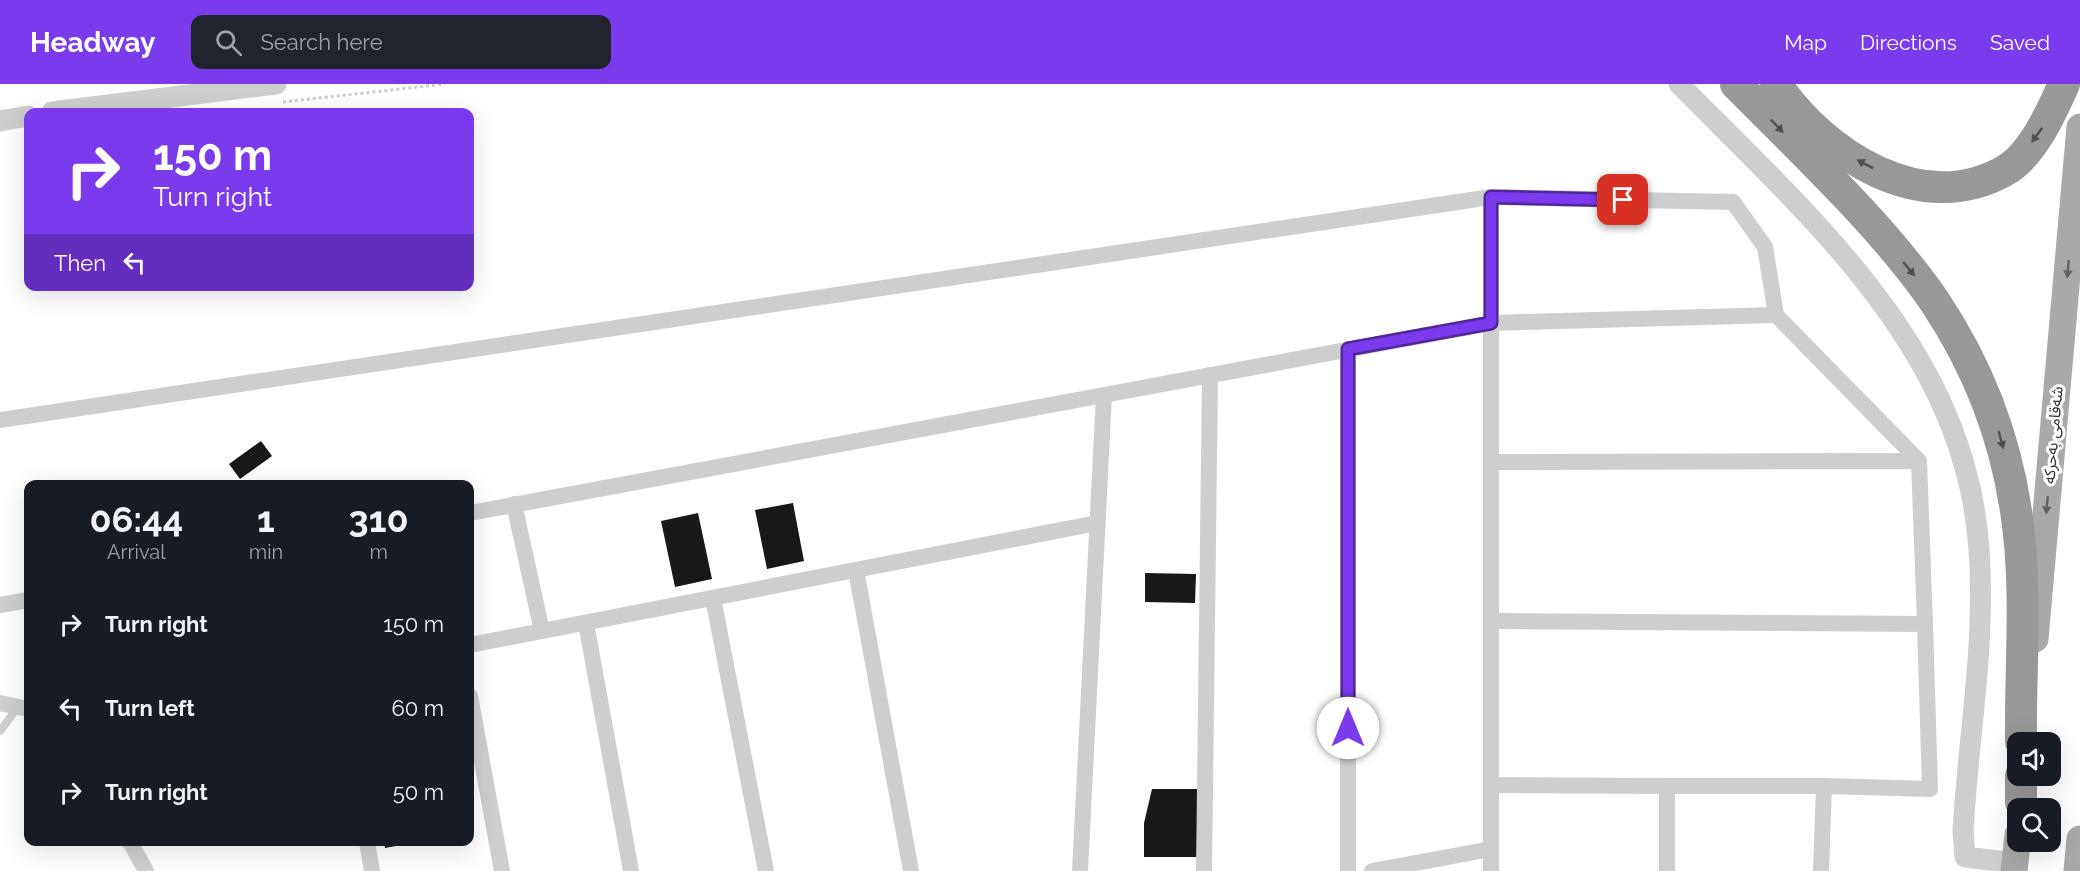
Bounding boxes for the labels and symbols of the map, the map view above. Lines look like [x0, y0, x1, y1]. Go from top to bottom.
one-way arrow [1770, 118, 1784, 133]
one-way arrow [2031, 127, 2043, 143]
one-way arrow [1856, 160, 1874, 170]
pin [1597, 174, 1648, 225]
one-way arrow [2063, 259, 2073, 278]
one-way arrow [1902, 262, 1914, 277]
street label: شەقامی بەحرکە [2039, 385, 2067, 485]
one-way arrow [1997, 431, 2006, 449]
one-way arrow [2042, 495, 2052, 514]
position arrow [1316, 696, 1380, 760]

